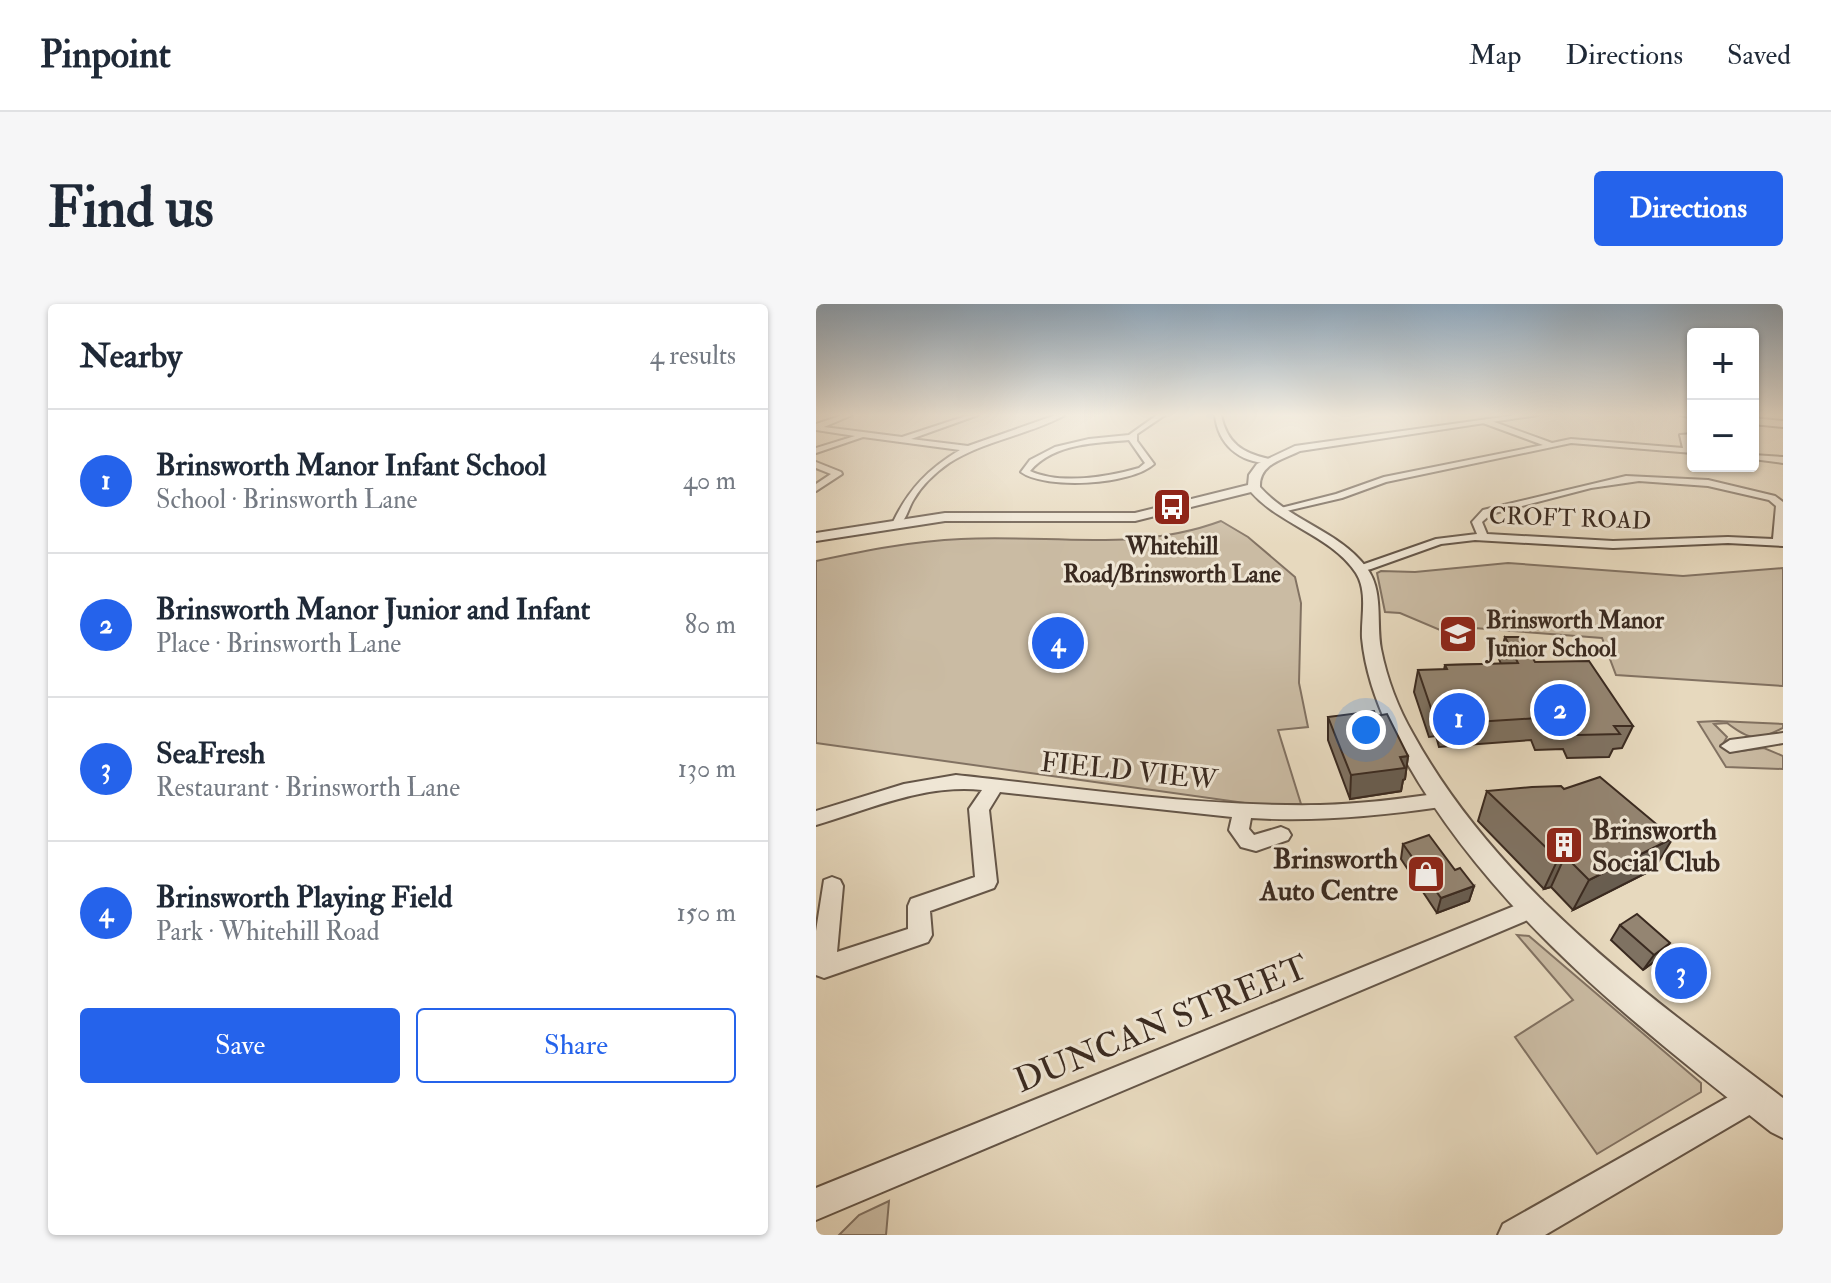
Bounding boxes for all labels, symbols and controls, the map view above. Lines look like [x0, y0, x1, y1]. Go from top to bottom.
text: Pinpoint [40, 31, 171, 79]
text: Map [1469, 38, 1522, 73]
text: Directions [1566, 38, 1683, 73]
text: Saved [1727, 38, 1791, 73]
button: Directions [1594, 171, 1783, 246]
text: Find us [48, 173, 214, 244]
map controls [1687, 328, 1759, 472]
button: + [1687, 328, 1759, 400]
text: Nearby [80, 335, 182, 378]
text: 4 results [650, 340, 736, 372]
button: − [1687, 400, 1759, 472]
text: Brinsworth Manor Infant School [156, 447, 547, 484]
text: 1 [101, 465, 111, 497]
text: 40 m [683, 465, 736, 497]
text: School · Brinsworth Lane [156, 484, 417, 516]
bus stop icon: Whitehill Road/Brinsworth Lane [1151, 486, 1193, 528]
street label: CROFT ROAD [1488, 500, 1652, 537]
place label: Whitehill Road/Brinsworth Lane [1063, 531, 1281, 590]
text: Brinsworth Manor Junior and Infant [156, 591, 590, 628]
place label: Brinsworth Manor Junior School [1485, 605, 1665, 664]
text: 2 [99, 609, 113, 641]
text: 80 m [685, 609, 736, 641]
pin: 4 [1032, 613, 1084, 673]
school or university icon: Brinsworth Manor Junior School [1437, 613, 1479, 655]
text: Place · Brinsworth Lane [156, 628, 401, 660]
pin: 2 [1534, 680, 1586, 740]
pin: 1 [1433, 689, 1485, 749]
your location [1346, 710, 1386, 750]
text: SeaFresh [156, 735, 265, 772]
street label: FIELD VIEW [1039, 745, 1220, 798]
text: 3 [101, 753, 111, 785]
text: 130 m [678, 753, 736, 785]
text: Restaurant · Brinsworth Lane [156, 772, 460, 804]
place label: Brinsworth Social Club [1592, 813, 1720, 880]
building icon: Brinsworth Social Club [1543, 824, 1585, 866]
place label: Brinsworth Auto Centre [1259, 842, 1398, 909]
shop icon: Brinsworth Auto Centre [1405, 853, 1447, 895]
text: Brinsworth Playing Field [156, 879, 452, 916]
text: 4 [99, 897, 113, 929]
text: 150 m [677, 897, 736, 929]
text: Park · Whitehill Road [156, 916, 380, 948]
pin: 3 [1655, 943, 1707, 1003]
street label: DUNCAN STREET [1008, 946, 1315, 1103]
button: Save [80, 1008, 400, 1083]
button: Share [416, 1008, 736, 1083]

